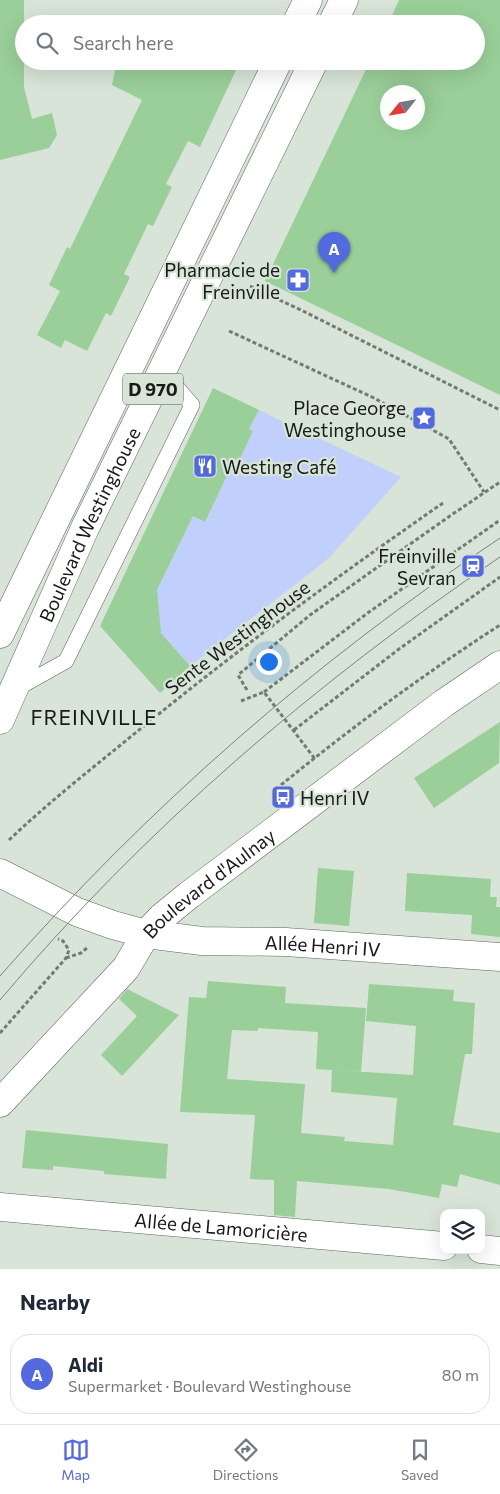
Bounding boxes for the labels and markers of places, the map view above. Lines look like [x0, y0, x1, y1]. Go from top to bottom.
pin: A [318, 232, 350, 273]
place label: Pharmacie de Freinville [164, 258, 280, 303]
pharmacy icon: Pharmacie de Freinville [285, 267, 311, 293]
place label: Place George Westinghouse [284, 396, 406, 441]
place icon: Place George Westinghouse [411, 405, 437, 431]
restaurant icon: Westing Café [192, 453, 218, 479]
place label: Westing Café [222, 455, 336, 478]
place label: Freinville Sevran [378, 544, 456, 589]
station icon: Freinville Sevran [460, 553, 486, 579]
bus stop icon: Henri IV [270, 784, 296, 810]
place label: Henri IV [300, 786, 370, 809]

